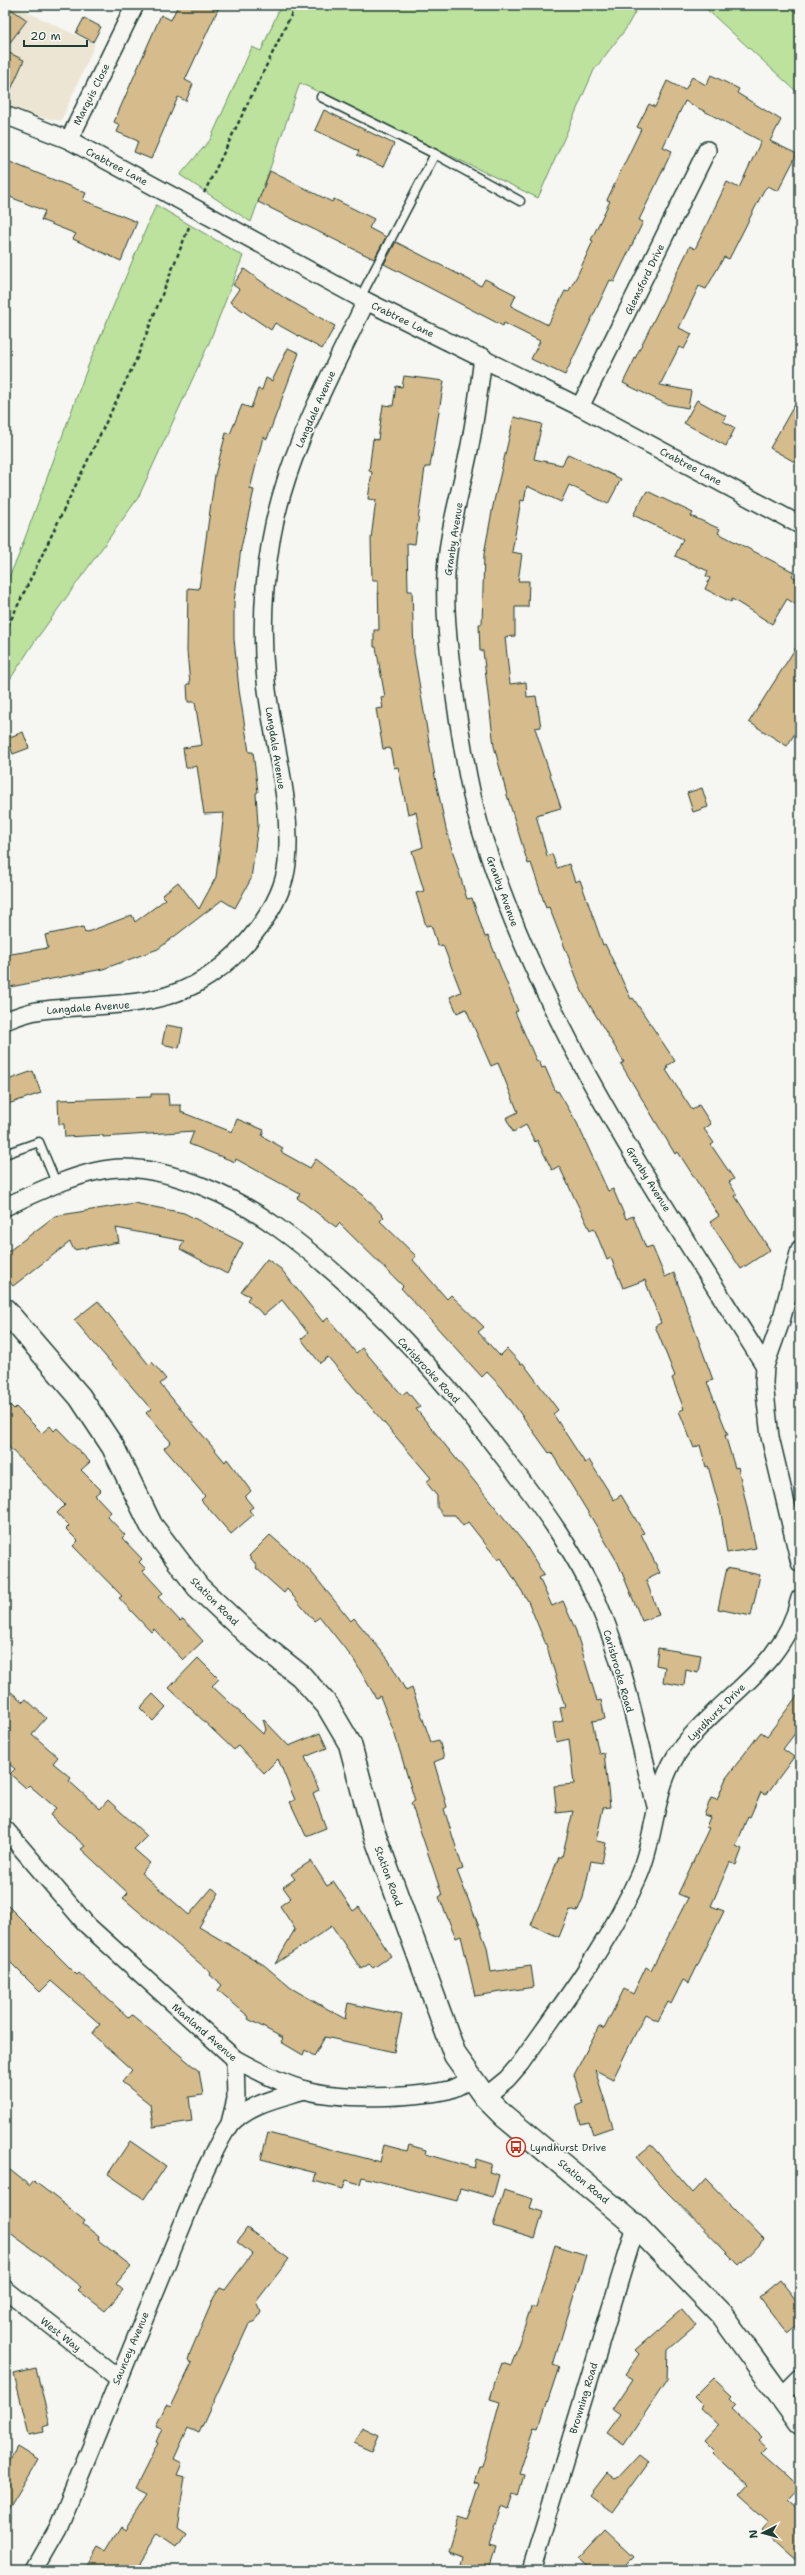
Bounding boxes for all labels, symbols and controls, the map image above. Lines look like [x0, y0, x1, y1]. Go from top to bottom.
scale bar [24, 22, 87, 48]
text: 20 m [30, 28, 61, 44]
street label: Marquis Close [70, 61, 113, 127]
street label: Crabtree Lane [84, 145, 150, 188]
street label: Glemsford Drive [622, 241, 667, 317]
street label: Crabtree Lane [369, 299, 437, 340]
street label: Langdale Avenue [293, 368, 339, 450]
street label: Crabtree Lane [658, 445, 724, 488]
street label: Granby Avenue [441, 501, 466, 577]
street label: Langdale Avenue [263, 706, 289, 791]
street label: Granby Avenue [484, 854, 521, 929]
street label: Langdale Avenue [46, 998, 130, 1017]
street label: Granby Avenue [623, 1144, 674, 1214]
street label: Carisbrooke Road [395, 1335, 463, 1407]
street label: Station Road [188, 1574, 242, 1629]
street label: Carisbrooke Road [600, 1628, 637, 1715]
street label: Lyndhurst Drive [685, 1681, 748, 1744]
street label: Station Road [372, 1844, 406, 1909]
street label: Manland Avenue [169, 2001, 240, 2064]
bus stop icon: Lyndhurst Drive [505, 2136, 527, 2158]
place label: Lyndhurst Drive [530, 2141, 607, 2154]
street label: Station Road [555, 2156, 613, 2207]
street label: Sauncey Avenue [109, 2309, 152, 2387]
street label: West Way [38, 2314, 84, 2355]
street label: Browning Road [566, 2360, 601, 2435]
north arrow [743, 2513, 783, 2553]
text: N [746, 2529, 761, 2539]

